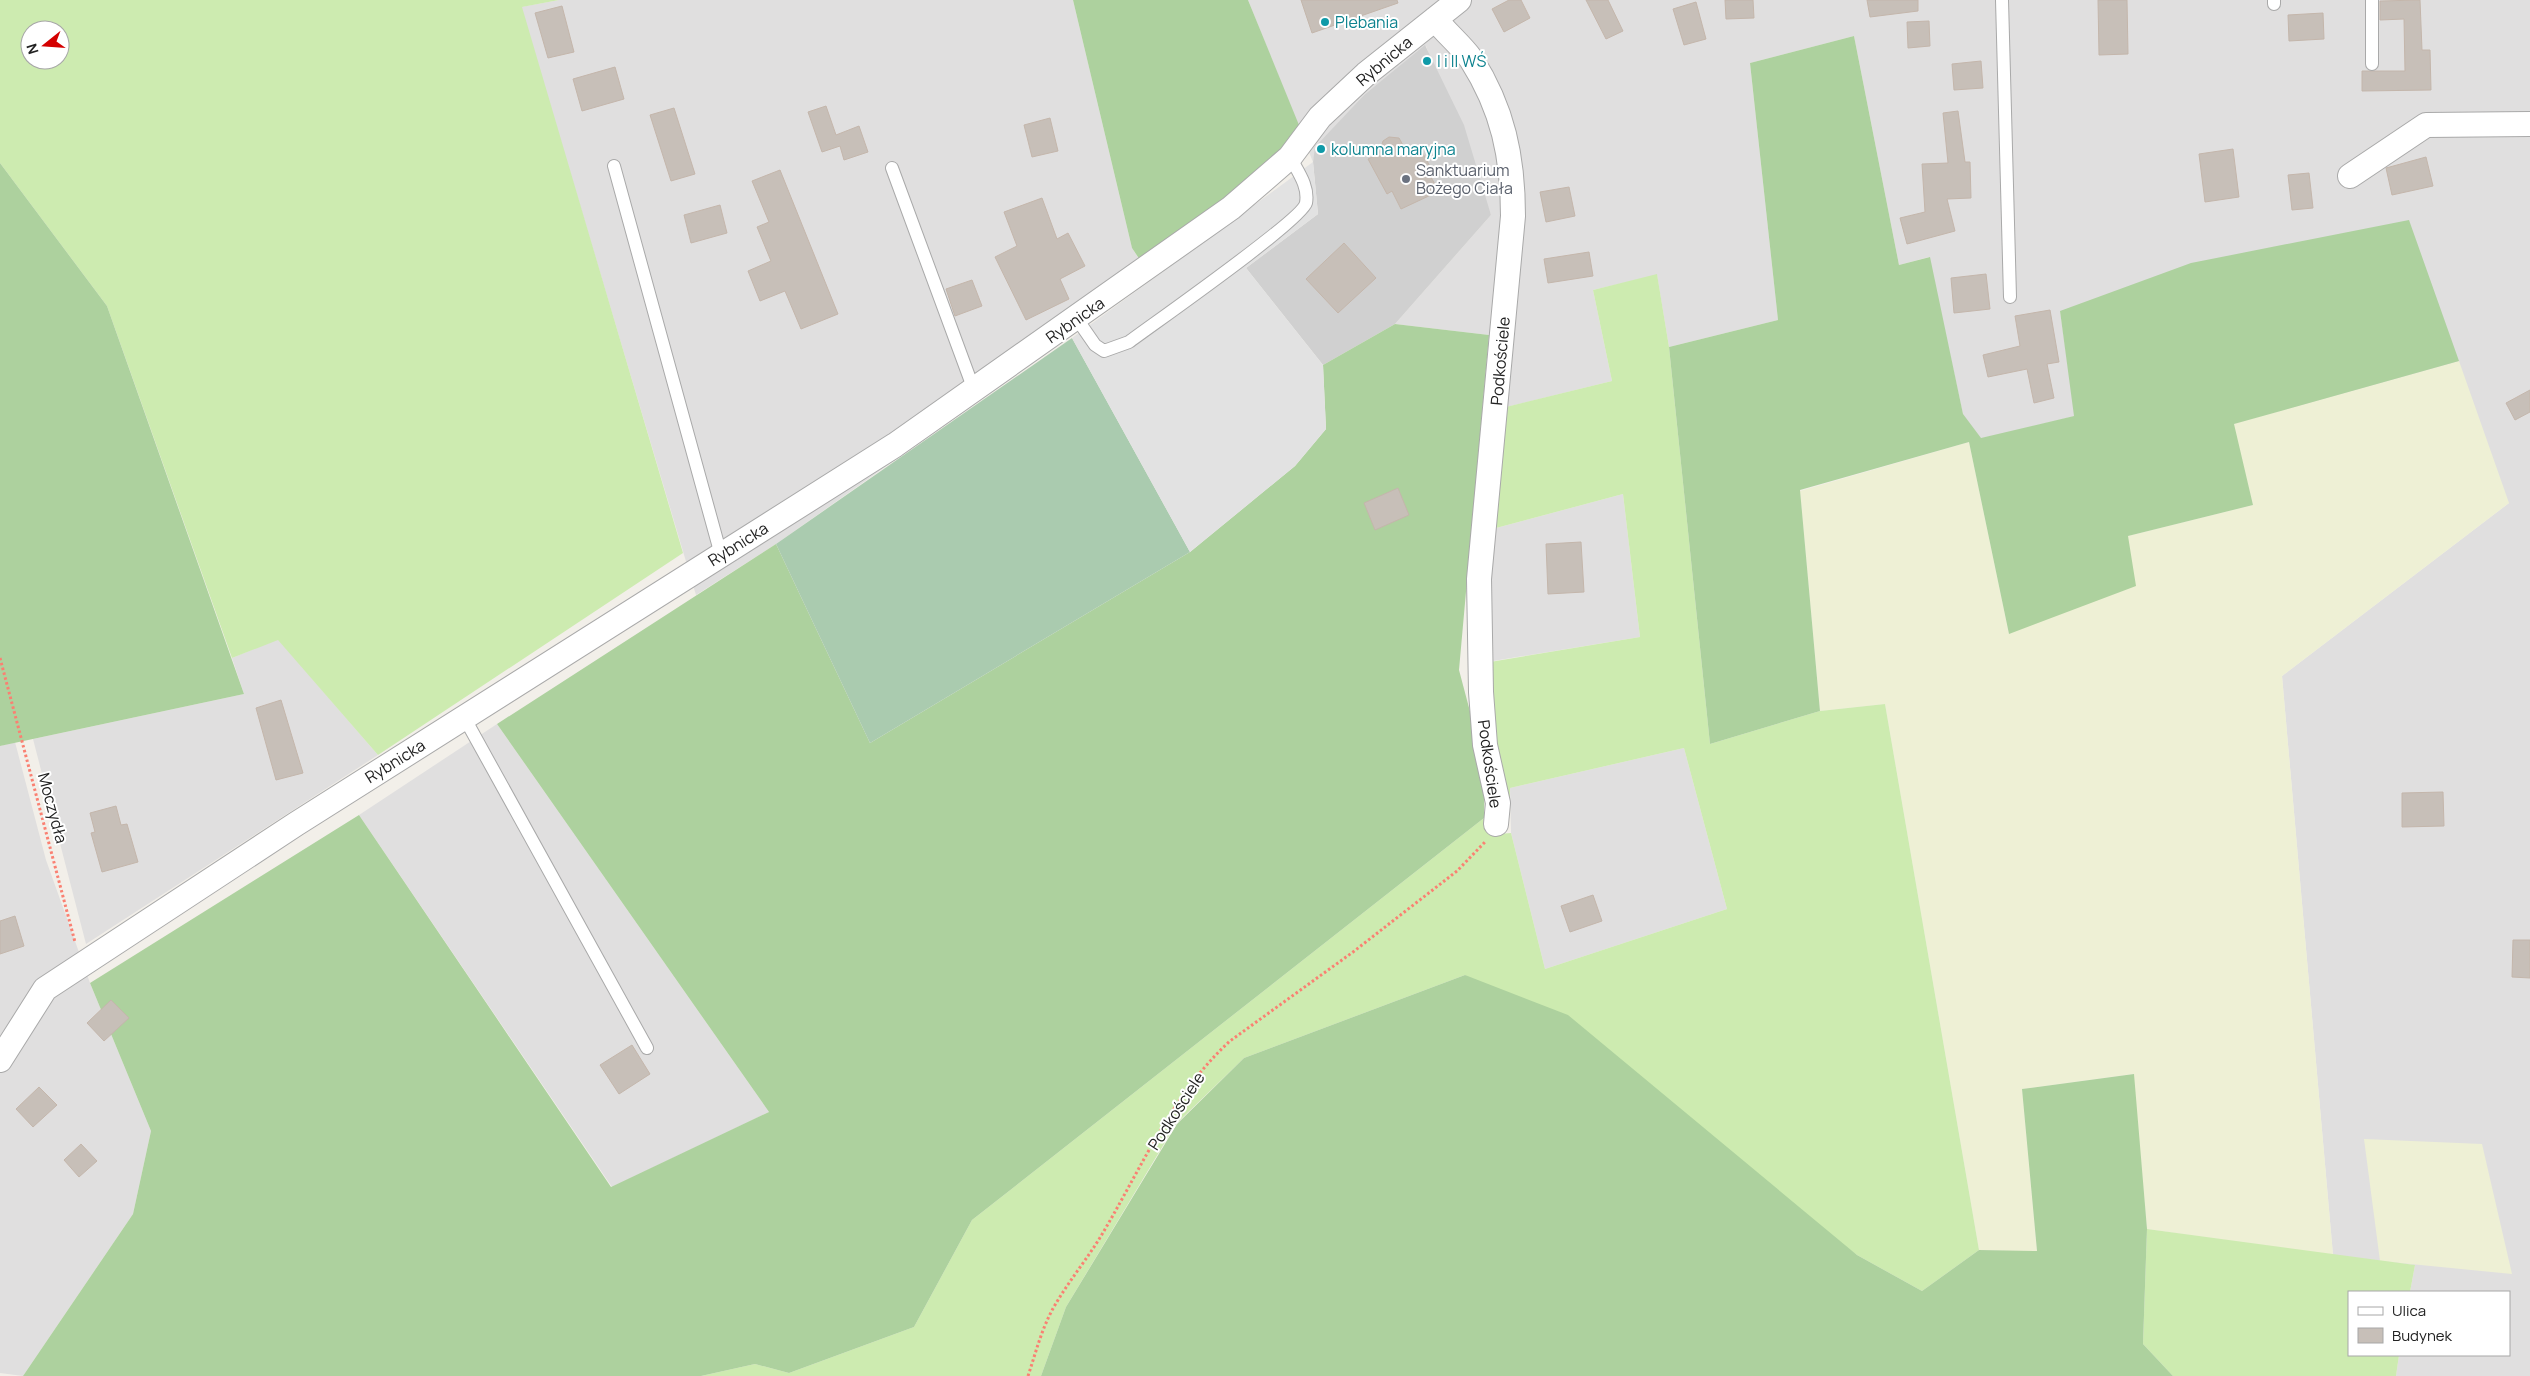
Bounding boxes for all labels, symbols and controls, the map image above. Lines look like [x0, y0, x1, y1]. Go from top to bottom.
place label: Plebania [1335, 11, 1398, 33]
marker: Plebania [1319, 16, 1331, 28]
north arrow [20, 20, 70, 70]
street label: Rybnicka [1351, 31, 1417, 91]
text: N [22, 41, 43, 57]
place label: I i II WŚ [1437, 50, 1487, 72]
marker: I i II WŚ [1421, 55, 1433, 67]
place label: kolumna maryjna [1331, 138, 1456, 160]
marker: kolumna maryjna [1315, 143, 1327, 155]
place label: Sanktuarium Bożego Ciała [1416, 159, 1513, 199]
marker: Sanktuarium Bożego Ciała [1400, 173, 1412, 185]
street label: Rybnicka [1041, 292, 1109, 348]
street label: Podkościele [1485, 316, 1515, 406]
street label: Rybnicka [704, 517, 772, 571]
street label: Podkościele [1473, 718, 1507, 810]
street label: Rybnicka [361, 734, 429, 788]
street label: Moczydła [33, 770, 73, 846]
street label: Podkościele [1143, 1068, 1209, 1154]
legend [2348, 1291, 2510, 1356]
text: Ulica [2392, 1300, 2426, 1321]
text: Budynek [2392, 1325, 2453, 1346]

